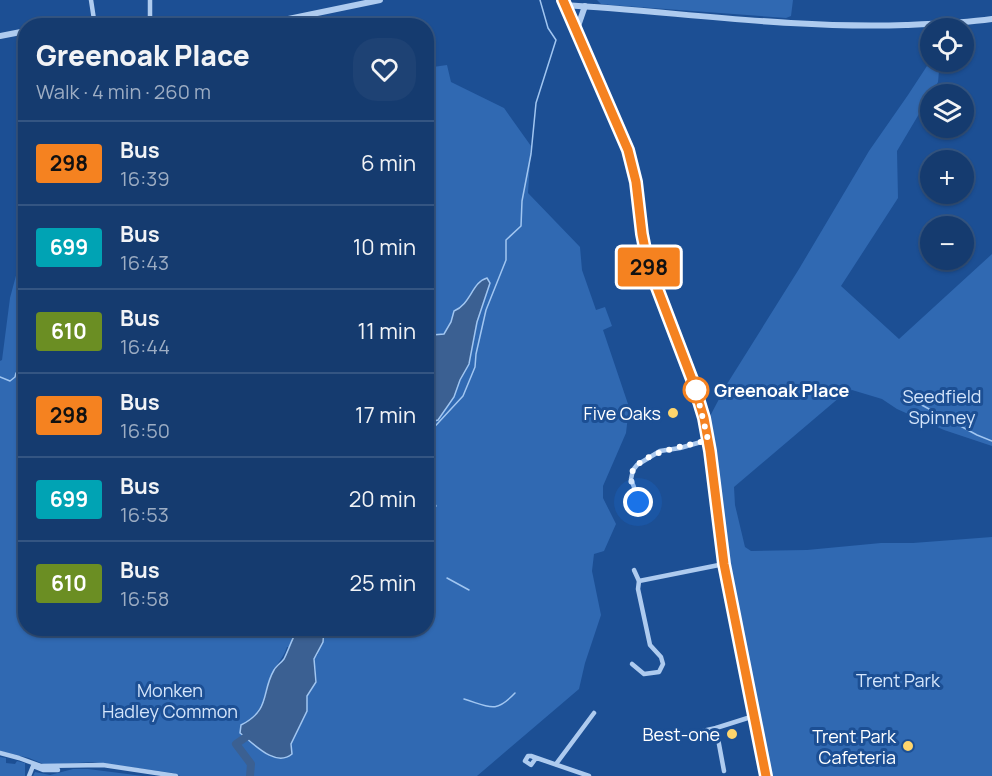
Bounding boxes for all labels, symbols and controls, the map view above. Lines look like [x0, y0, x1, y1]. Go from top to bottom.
map controls [920, 18, 974, 270]
button: locate [920, 18, 974, 72]
text: Greenoak Place [36, 36, 250, 74]
button: heart [353, 38, 416, 101]
text: Walk · 4 min · 260 m [36, 78, 211, 105]
button: layers [920, 84, 974, 138]
text: Bus [120, 135, 160, 165]
text: 6 min [361, 148, 416, 178]
text: 298 [50, 149, 88, 177]
button: + [920, 150, 974, 204]
text: 16:39 [120, 165, 170, 192]
button: − [920, 216, 974, 270]
text: Bus [120, 219, 160, 249]
text: 10 min [353, 232, 416, 262]
text: 699 [50, 233, 88, 261]
line badge: 298 [614, 248, 684, 286]
text: 16:43 [120, 249, 169, 276]
text: 298 [630, 253, 668, 281]
text: Bus [120, 303, 160, 333]
text: 11 min [358, 316, 416, 346]
text: 610 [51, 317, 87, 345]
text: 16:44 [120, 333, 170, 360]
marker: Greenoak Place [683, 377, 709, 403]
place label: Greenoak Place [714, 378, 849, 402]
park label: Seedfield Spinney [902, 384, 982, 429]
text: Bus [120, 387, 160, 417]
text: 17 min [355, 400, 416, 430]
text: 298 [50, 401, 88, 429]
place label: Five Oaks [584, 401, 661, 425]
marker: Five Oaks [666, 406, 680, 420]
text: 16:50 [120, 417, 170, 444]
text: Bus [120, 471, 160, 501]
text: 20 min [349, 484, 416, 514]
text: 699 [50, 485, 88, 513]
your location [623, 487, 653, 517]
text: 16:53 [120, 501, 169, 528]
text: Bus [120, 555, 160, 585]
text: 25 min [349, 568, 416, 598]
text: 610 [51, 569, 87, 597]
text: 16:58 [120, 585, 169, 612]
park label: Trent Park [856, 668, 941, 692]
park label: Monken Hadley Common [102, 678, 238, 723]
place label: Best-one [642, 722, 720, 746]
place label: Trent Park Cafeteria [812, 724, 897, 769]
marker: Best-one [725, 727, 739, 741]
marker: Trent Park Cafeteria [901, 739, 915, 753]

